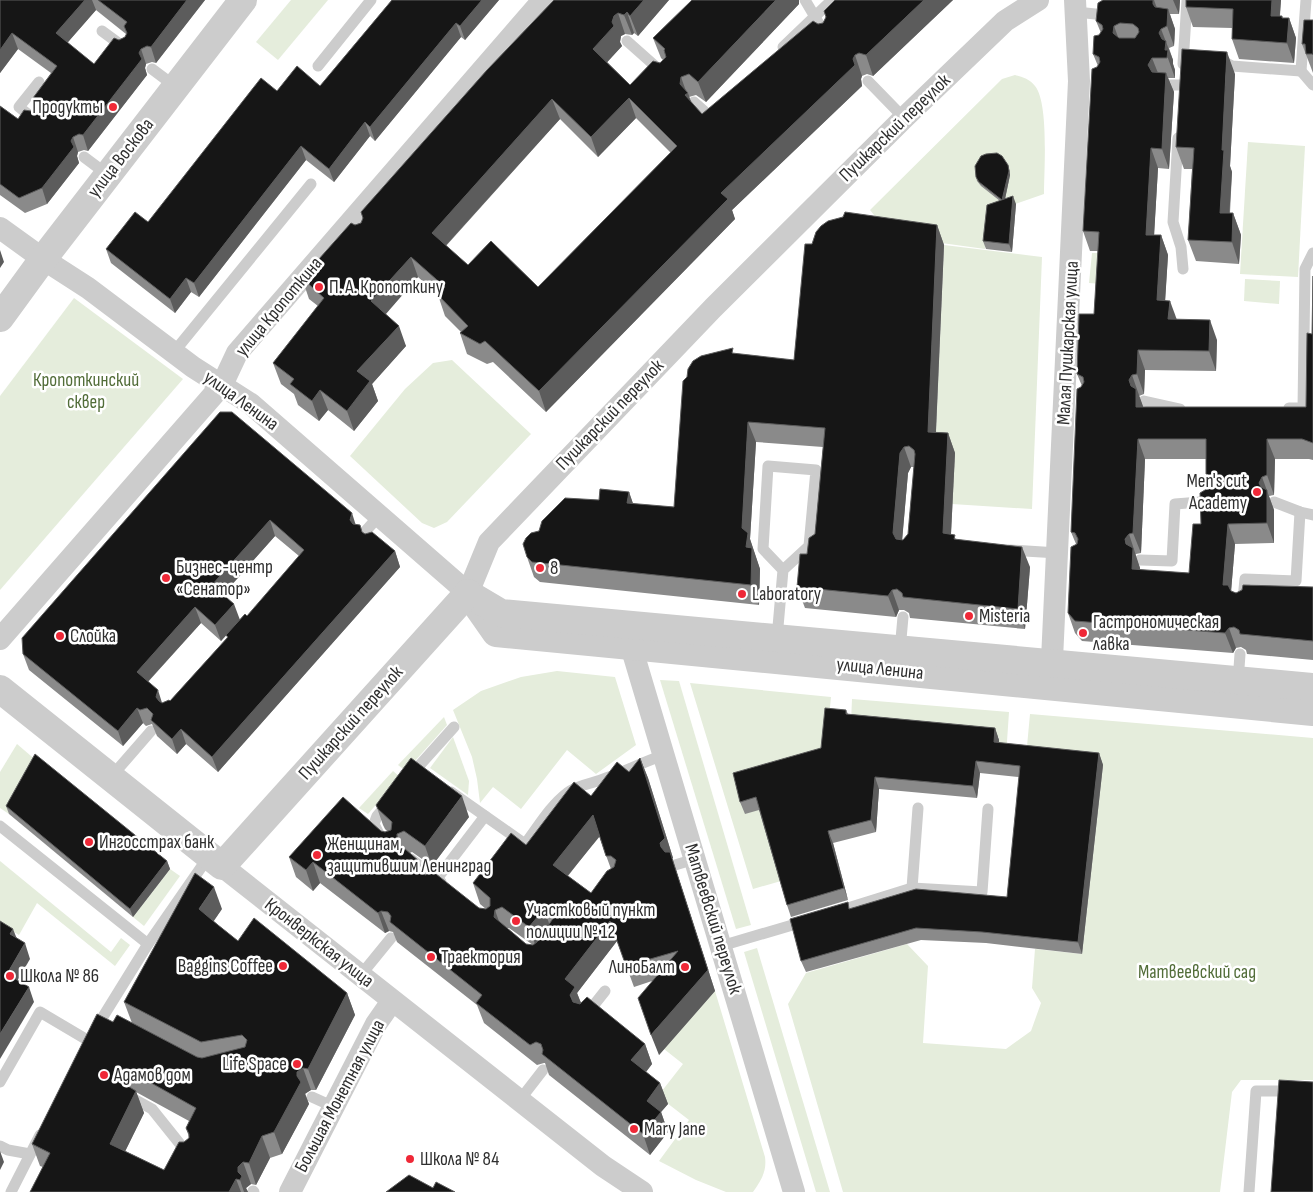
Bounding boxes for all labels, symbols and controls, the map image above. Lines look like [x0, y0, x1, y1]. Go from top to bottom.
street label: Пушкарский переулок [835, 69, 956, 187]
place label: Продукты [32, 96, 103, 119]
marker: Продукты [107, 101, 119, 113]
street label: улица Воскова [83, 114, 159, 202]
street label: улица Кропоткина [231, 253, 327, 361]
street label: Малая Пушкарская улица [1052, 260, 1084, 426]
place label: П. А. Кропоткину [329, 276, 444, 299]
marker: П. А. Кропоткину [313, 281, 325, 293]
street label: Пушкарский переулок [551, 354, 669, 475]
street label: улица Ленина [199, 366, 283, 436]
park label: Кропоткинский сквер [33, 369, 139, 414]
place label: Men's cut Academy [1186, 470, 1248, 515]
marker: Men's cut Academy [1251, 486, 1263, 498]
place label: Бизнес-центр «Сенатор» [176, 556, 273, 601]
place label: 8 [550, 557, 558, 580]
marker: 8 [534, 562, 546, 574]
marker: Бизнес-центр «Сенатор» [160, 572, 172, 584]
place label: Laboratory [752, 583, 822, 606]
marker: Laboratory [736, 588, 748, 600]
place label: Misteria [979, 605, 1030, 628]
marker: Misteria [963, 610, 975, 622]
place label: Гастрономическая лавка [1093, 611, 1219, 656]
place label: Слойка [70, 625, 116, 648]
marker: Гастрономическая лавка [1077, 627, 1089, 639]
marker: Слойка [54, 630, 66, 642]
street label: улица Ленина [835, 653, 925, 685]
street label: Пушкарский переулок [294, 661, 409, 785]
place label: Ингосстрах банк [99, 831, 215, 854]
place label: Женщинам, защитившим Ленинград [327, 833, 491, 878]
marker: Ингосстрах банк [83, 836, 95, 848]
street label: Матвеевский переулок [679, 841, 747, 998]
marker: Женщинам, защитившим Ленинград [311, 849, 323, 861]
street label: Кронверкская улица [260, 893, 378, 993]
place label: Участковый пункт полиции № 12 [526, 899, 655, 944]
marker: Участковый пункт полиции № 12 [510, 915, 522, 927]
place label: Траектория [441, 946, 521, 969]
marker: Траектория [425, 951, 437, 963]
place label: Baggins Coffee [178, 955, 273, 978]
place label: ЛиноБалт [608, 956, 675, 979]
marker: Baggins Coffee [277, 960, 289, 972]
marker: ЛиноБалт [679, 961, 691, 973]
park label: Матвеевский сад [1138, 961, 1256, 984]
place label: Школа № 86 [20, 965, 99, 988]
marker: Школа № 86 [4, 970, 16, 982]
street label: Большая Монетная улица [290, 1016, 390, 1176]
place label: Life Space [222, 1053, 287, 1076]
marker: Life Space [291, 1058, 303, 1070]
place label: Адамов дом [113, 1064, 191, 1087]
marker: Адамов дом [98, 1069, 110, 1081]
place label: Mary Jane [644, 1118, 706, 1141]
marker: Mary Jane [628, 1123, 640, 1135]
place label: Школа № 84 [420, 1148, 499, 1171]
marker: Школа № 84 [404, 1153, 416, 1165]

